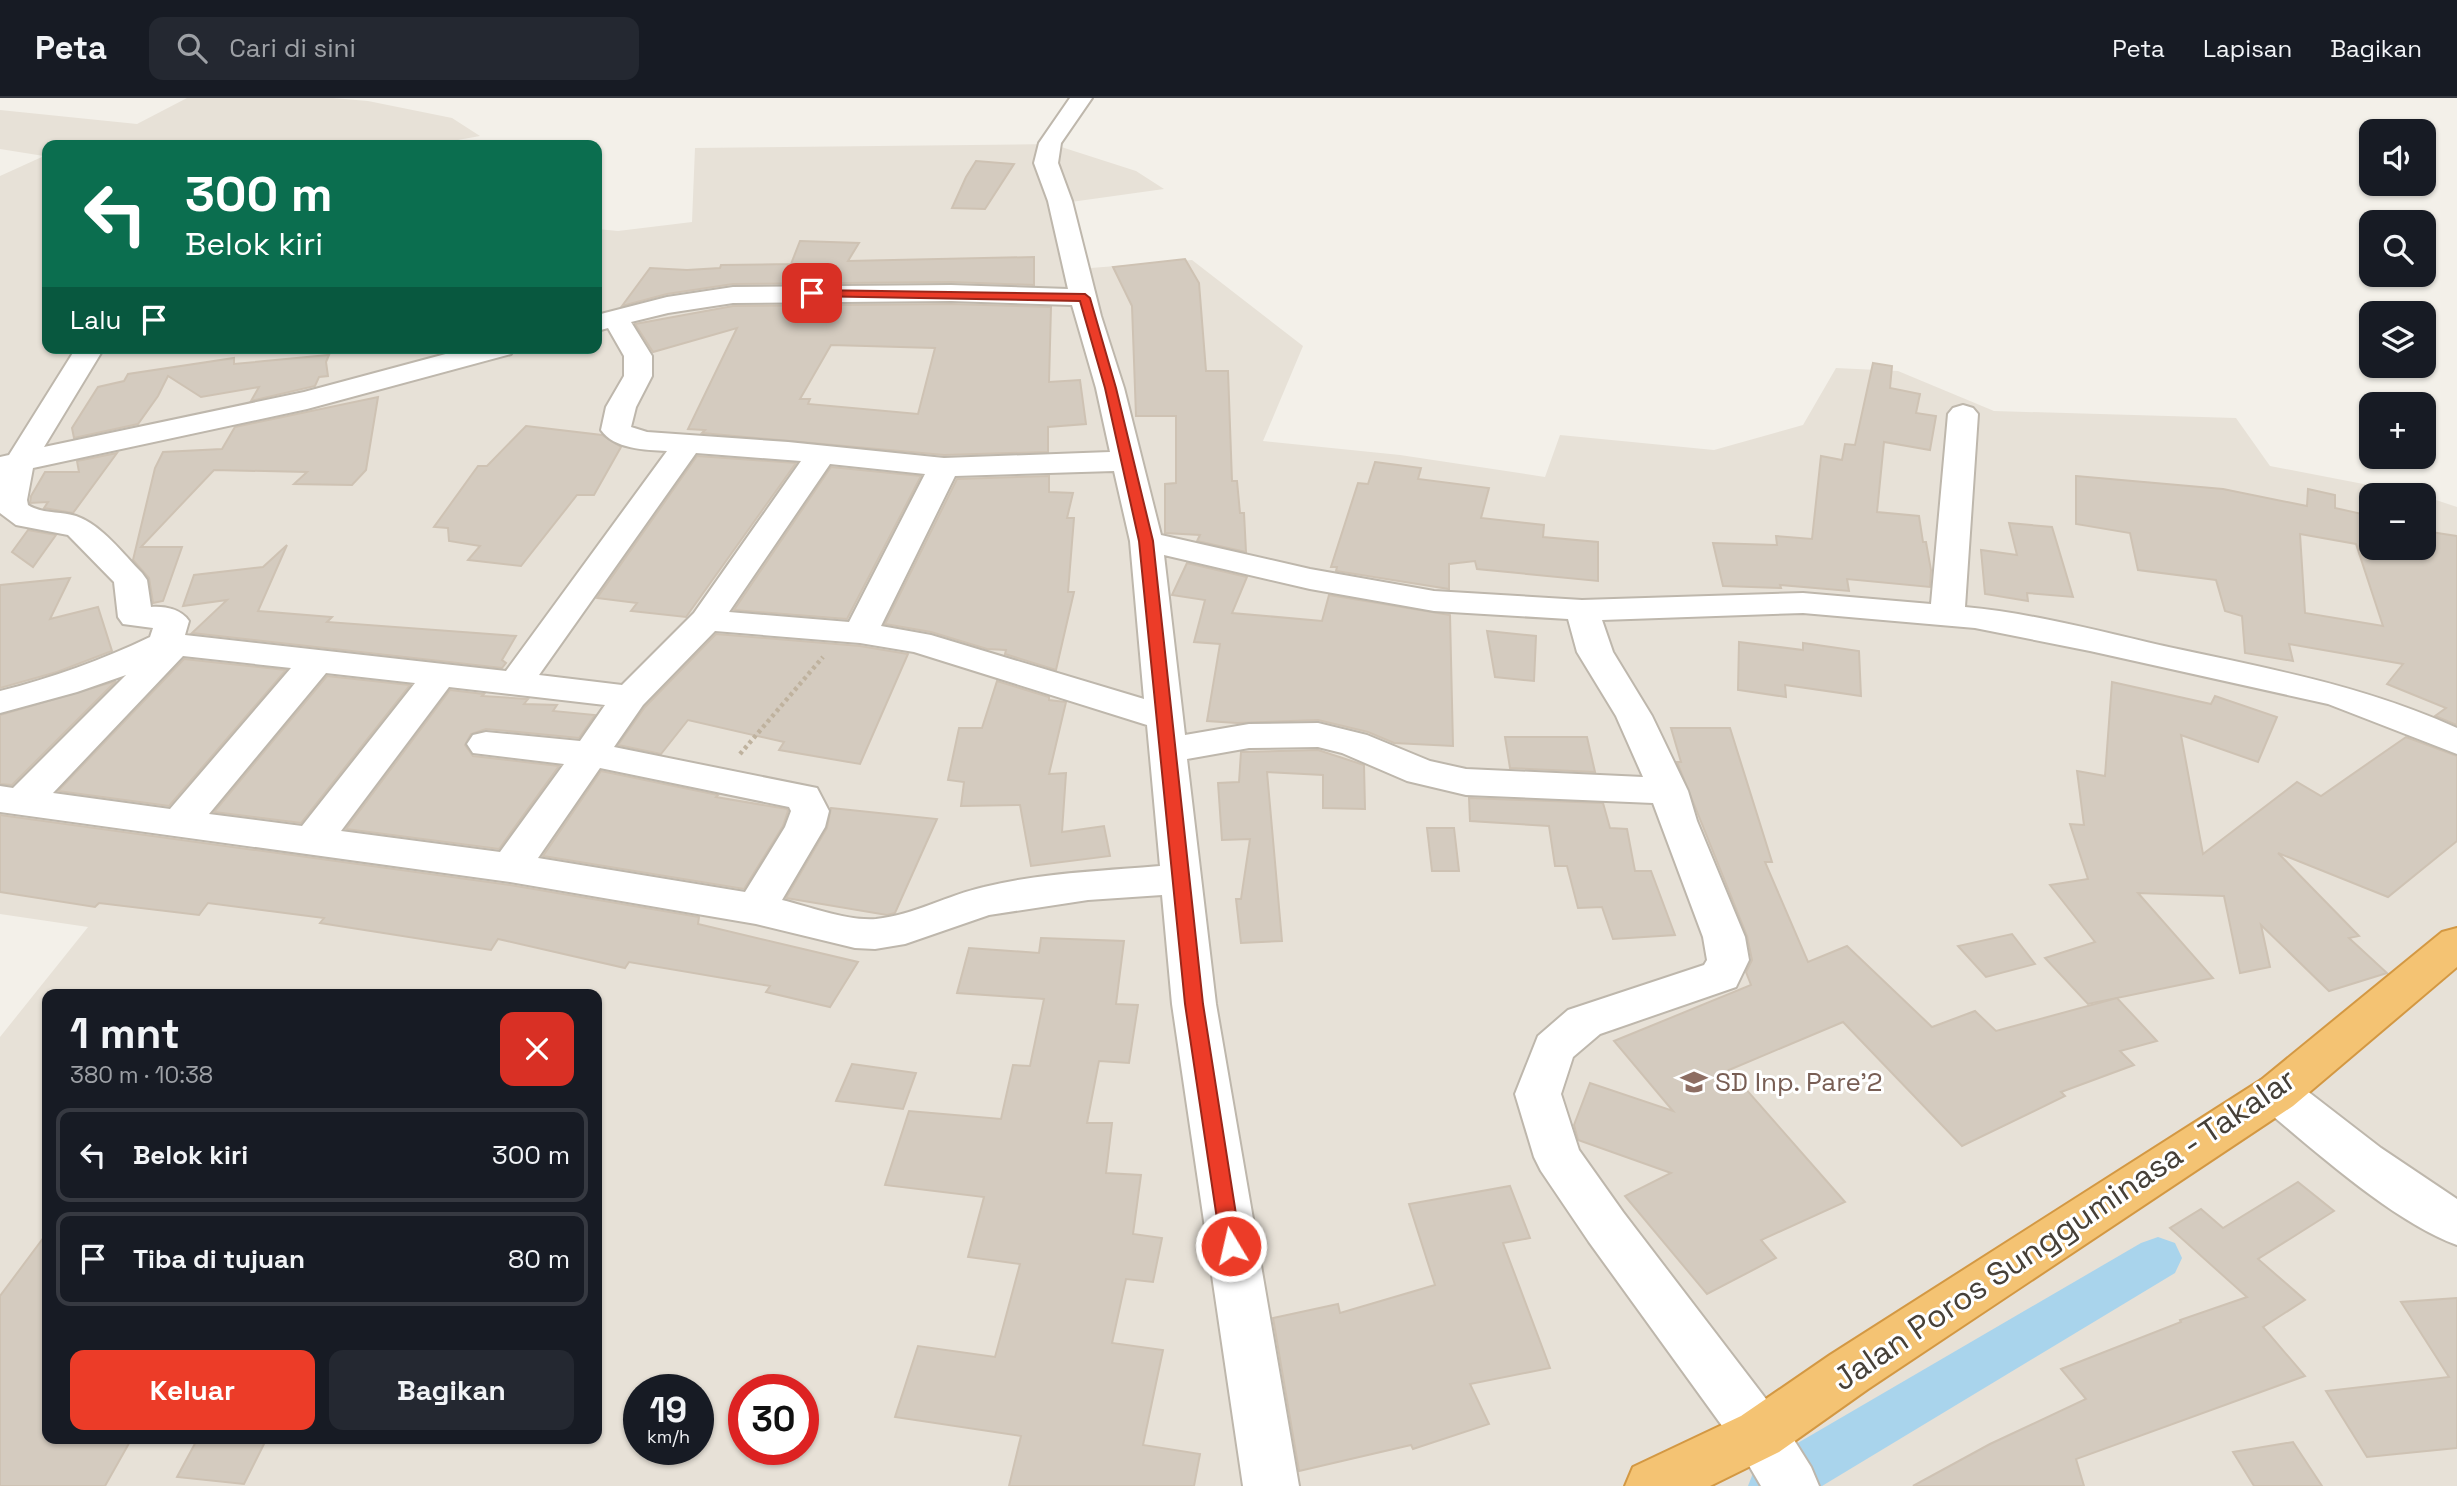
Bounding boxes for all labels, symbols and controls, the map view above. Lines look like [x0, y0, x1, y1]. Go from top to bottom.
search box [149, 17, 639, 80]
text: Peta [35, 27, 107, 69]
icon: search [173, 29, 211, 67]
text: Cari di sini [229, 31, 356, 65]
text: Peta [2112, 33, 2165, 64]
text: Lapisan [2203, 33, 2292, 64]
text: Bagikan [2330, 33, 2422, 64]
map controls [2359, 119, 2436, 560]
button: sound [2359, 119, 2436, 196]
text: 300 m [185, 163, 333, 225]
icon: left [70, 168, 161, 259]
button: search [2359, 210, 2436, 287]
text: Belok kiri [185, 224, 323, 264]
pin [782, 263, 842, 323]
icon: arrive [793, 274, 831, 312]
icon: arrive [135, 301, 173, 339]
button: layers [2359, 301, 2436, 378]
text: Lalu [70, 303, 121, 337]
button: + [2359, 392, 2436, 469]
button: − [2359, 483, 2436, 560]
text: 1 mnt [70, 1007, 180, 1060]
button: close [500, 1012, 574, 1086]
street label: Jalan Poros Sungguminasa - Takalar [1825, 1059, 2303, 1399]
text: 380 m · 10:38 [70, 1060, 213, 1090]
place label: SD Inp. Pare'2 [1715, 1065, 1882, 1099]
school or university icon: SD Inp. Pare'2 [1679, 1067, 1709, 1097]
icon: left [74, 1136, 112, 1174]
text: Belok kiri [133, 1138, 248, 1172]
text: 300 m [492, 1138, 570, 1172]
position arrow [1194, 1209, 1268, 1283]
icon: arrive [74, 1240, 112, 1278]
text: Tiba di tujuan [133, 1242, 305, 1276]
text: 80 m [508, 1242, 570, 1276]
button: Keluar [70, 1350, 315, 1430]
button: Bagikan [329, 1350, 574, 1430]
speed limit sign: 30 [728, 1374, 819, 1465]
text: 19 [650, 1388, 687, 1432]
text: km/h [647, 1425, 690, 1448]

